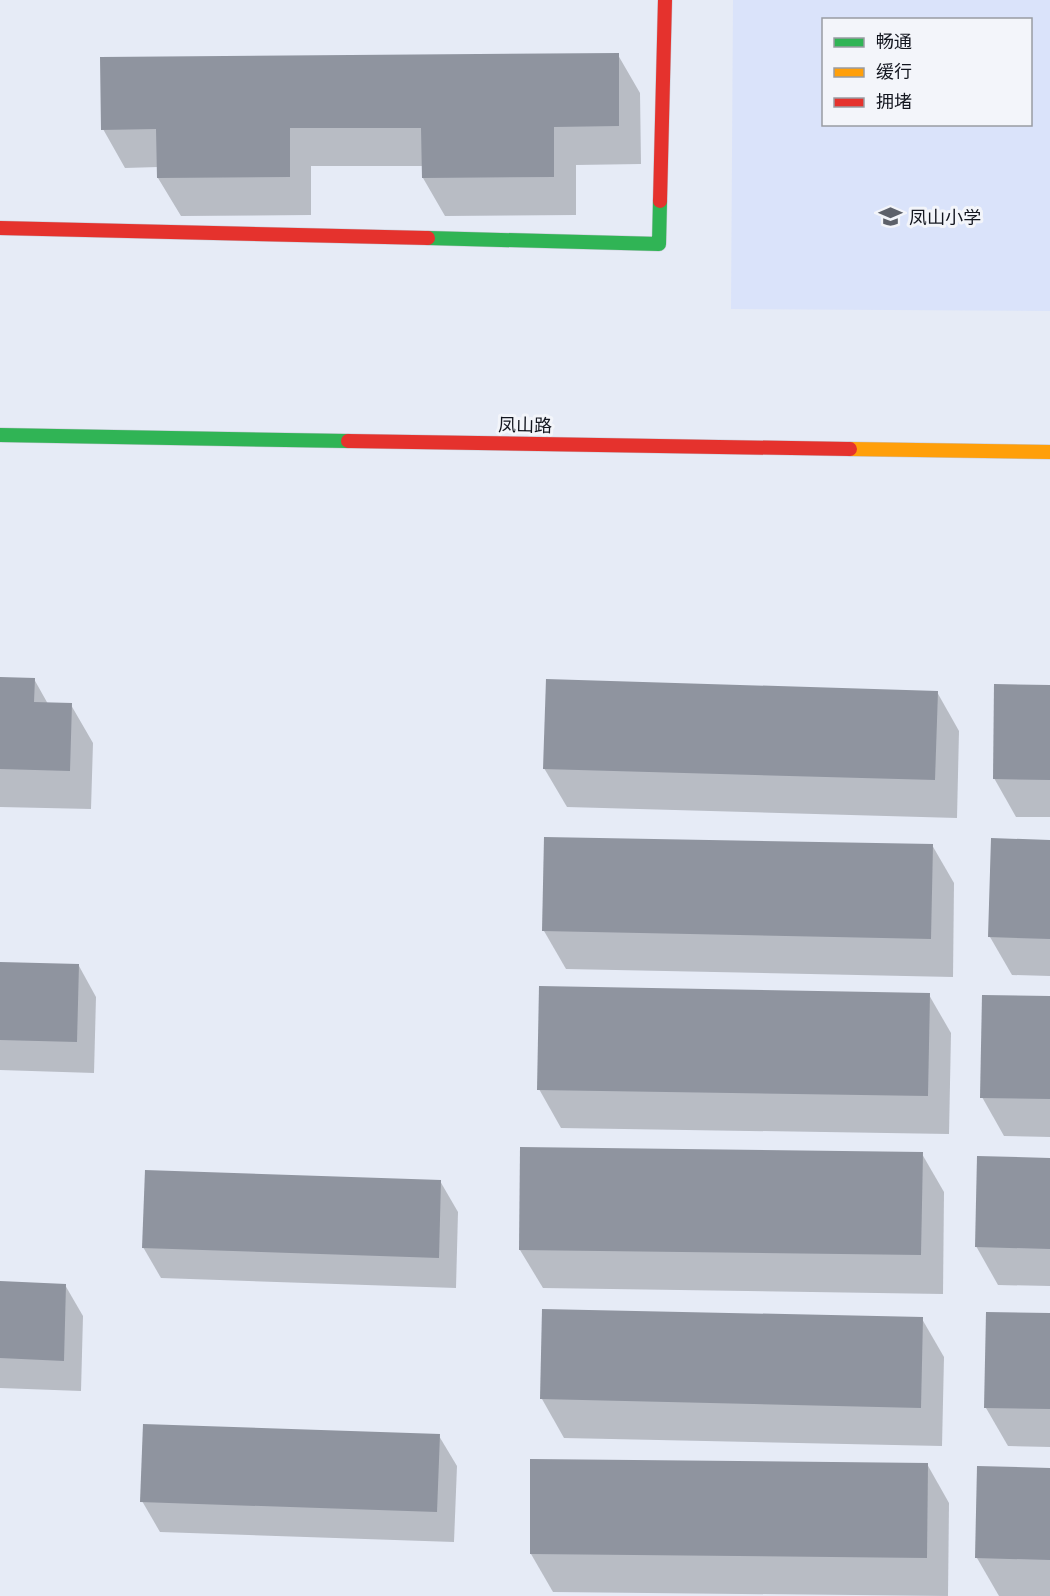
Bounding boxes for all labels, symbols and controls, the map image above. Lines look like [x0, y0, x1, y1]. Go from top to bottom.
legend [822, 18, 1032, 126]
text: 畅通 [876, 30, 912, 53]
text: 缓行 [876, 60, 912, 83]
text: 拥堵 [876, 90, 912, 113]
school or university icon: 凤山小学 [878, 204, 904, 230]
place label: 凤山小学 [909, 206, 981, 229]
street label: 凤山路 [498, 413, 552, 437]

